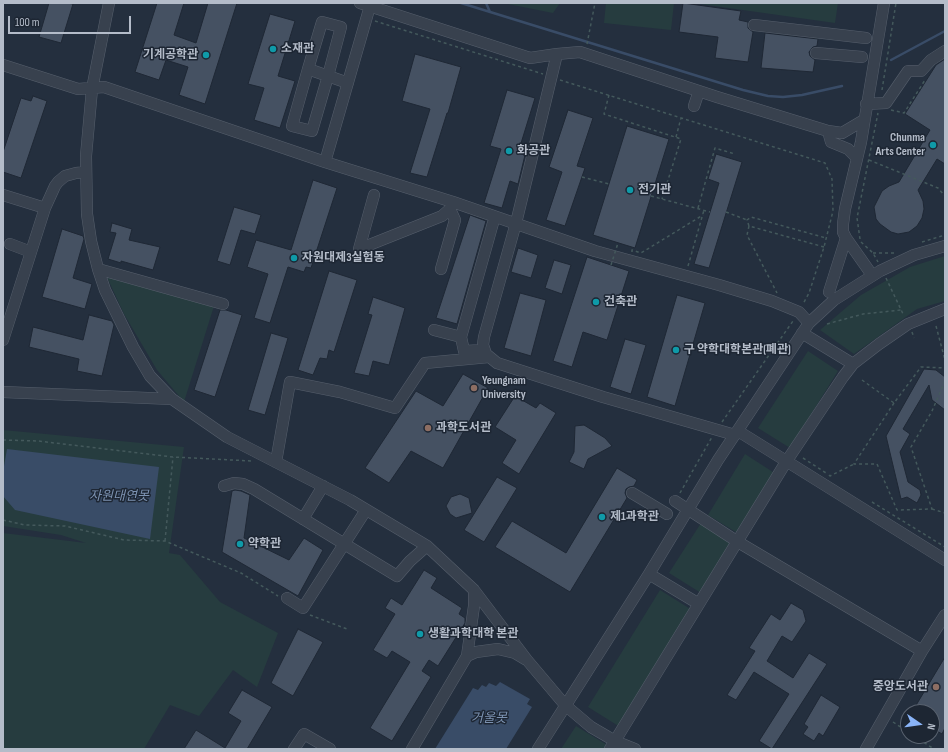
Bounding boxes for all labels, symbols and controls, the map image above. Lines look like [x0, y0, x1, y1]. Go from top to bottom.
scale bar [10, 8, 133, 34]
text: 100 m [15, 15, 40, 30]
place label: 소재관 [281, 42, 314, 56]
marker: 소재관 [268, 44, 278, 54]
place label: 기계공학관 [143, 48, 198, 62]
marker: 기계공학관 [201, 50, 211, 60]
place label: Chunma Arts Center [875, 131, 925, 159]
marker: Chunma Arts Center [928, 140, 938, 150]
place label: 화공관 [517, 144, 550, 158]
marker: 화공관 [504, 146, 514, 156]
place label: 전기관 [638, 183, 671, 197]
marker: 전기관 [625, 185, 635, 195]
place label: 자원대제3실험동 [302, 251, 385, 265]
marker: 자원대제3실험동 [289, 253, 299, 263]
place label: 건축관 [604, 295, 637, 309]
marker: 건축관 [591, 297, 601, 307]
place label: 구 약학대학본관(폐관) [684, 343, 791, 357]
marker: 구 약학대학본관(폐관) [671, 345, 681, 355]
place label: Yeungnam University [482, 374, 526, 402]
marker: Yeungnam University [469, 383, 479, 393]
place label: 과학도서관 [436, 421, 491, 435]
marker: 과학도서관 [423, 423, 433, 433]
water label: 자원대연못 [89, 489, 149, 505]
place label: 제1과학관 [610, 510, 659, 524]
marker: 제1과학관 [597, 512, 607, 522]
place label: 약학관 [248, 537, 281, 551]
marker: 약학관 [235, 539, 245, 549]
place label: 생활과학대학 본관 [428, 627, 518, 641]
marker: 생활과학대학 본관 [415, 629, 425, 639]
place label: 중앙도서관 [873, 680, 928, 694]
marker: 중앙도서관 [931, 682, 941, 692]
north arrow [900, 704, 940, 744]
water label: 거울못 [471, 711, 507, 727]
text: N [924, 722, 938, 731]

